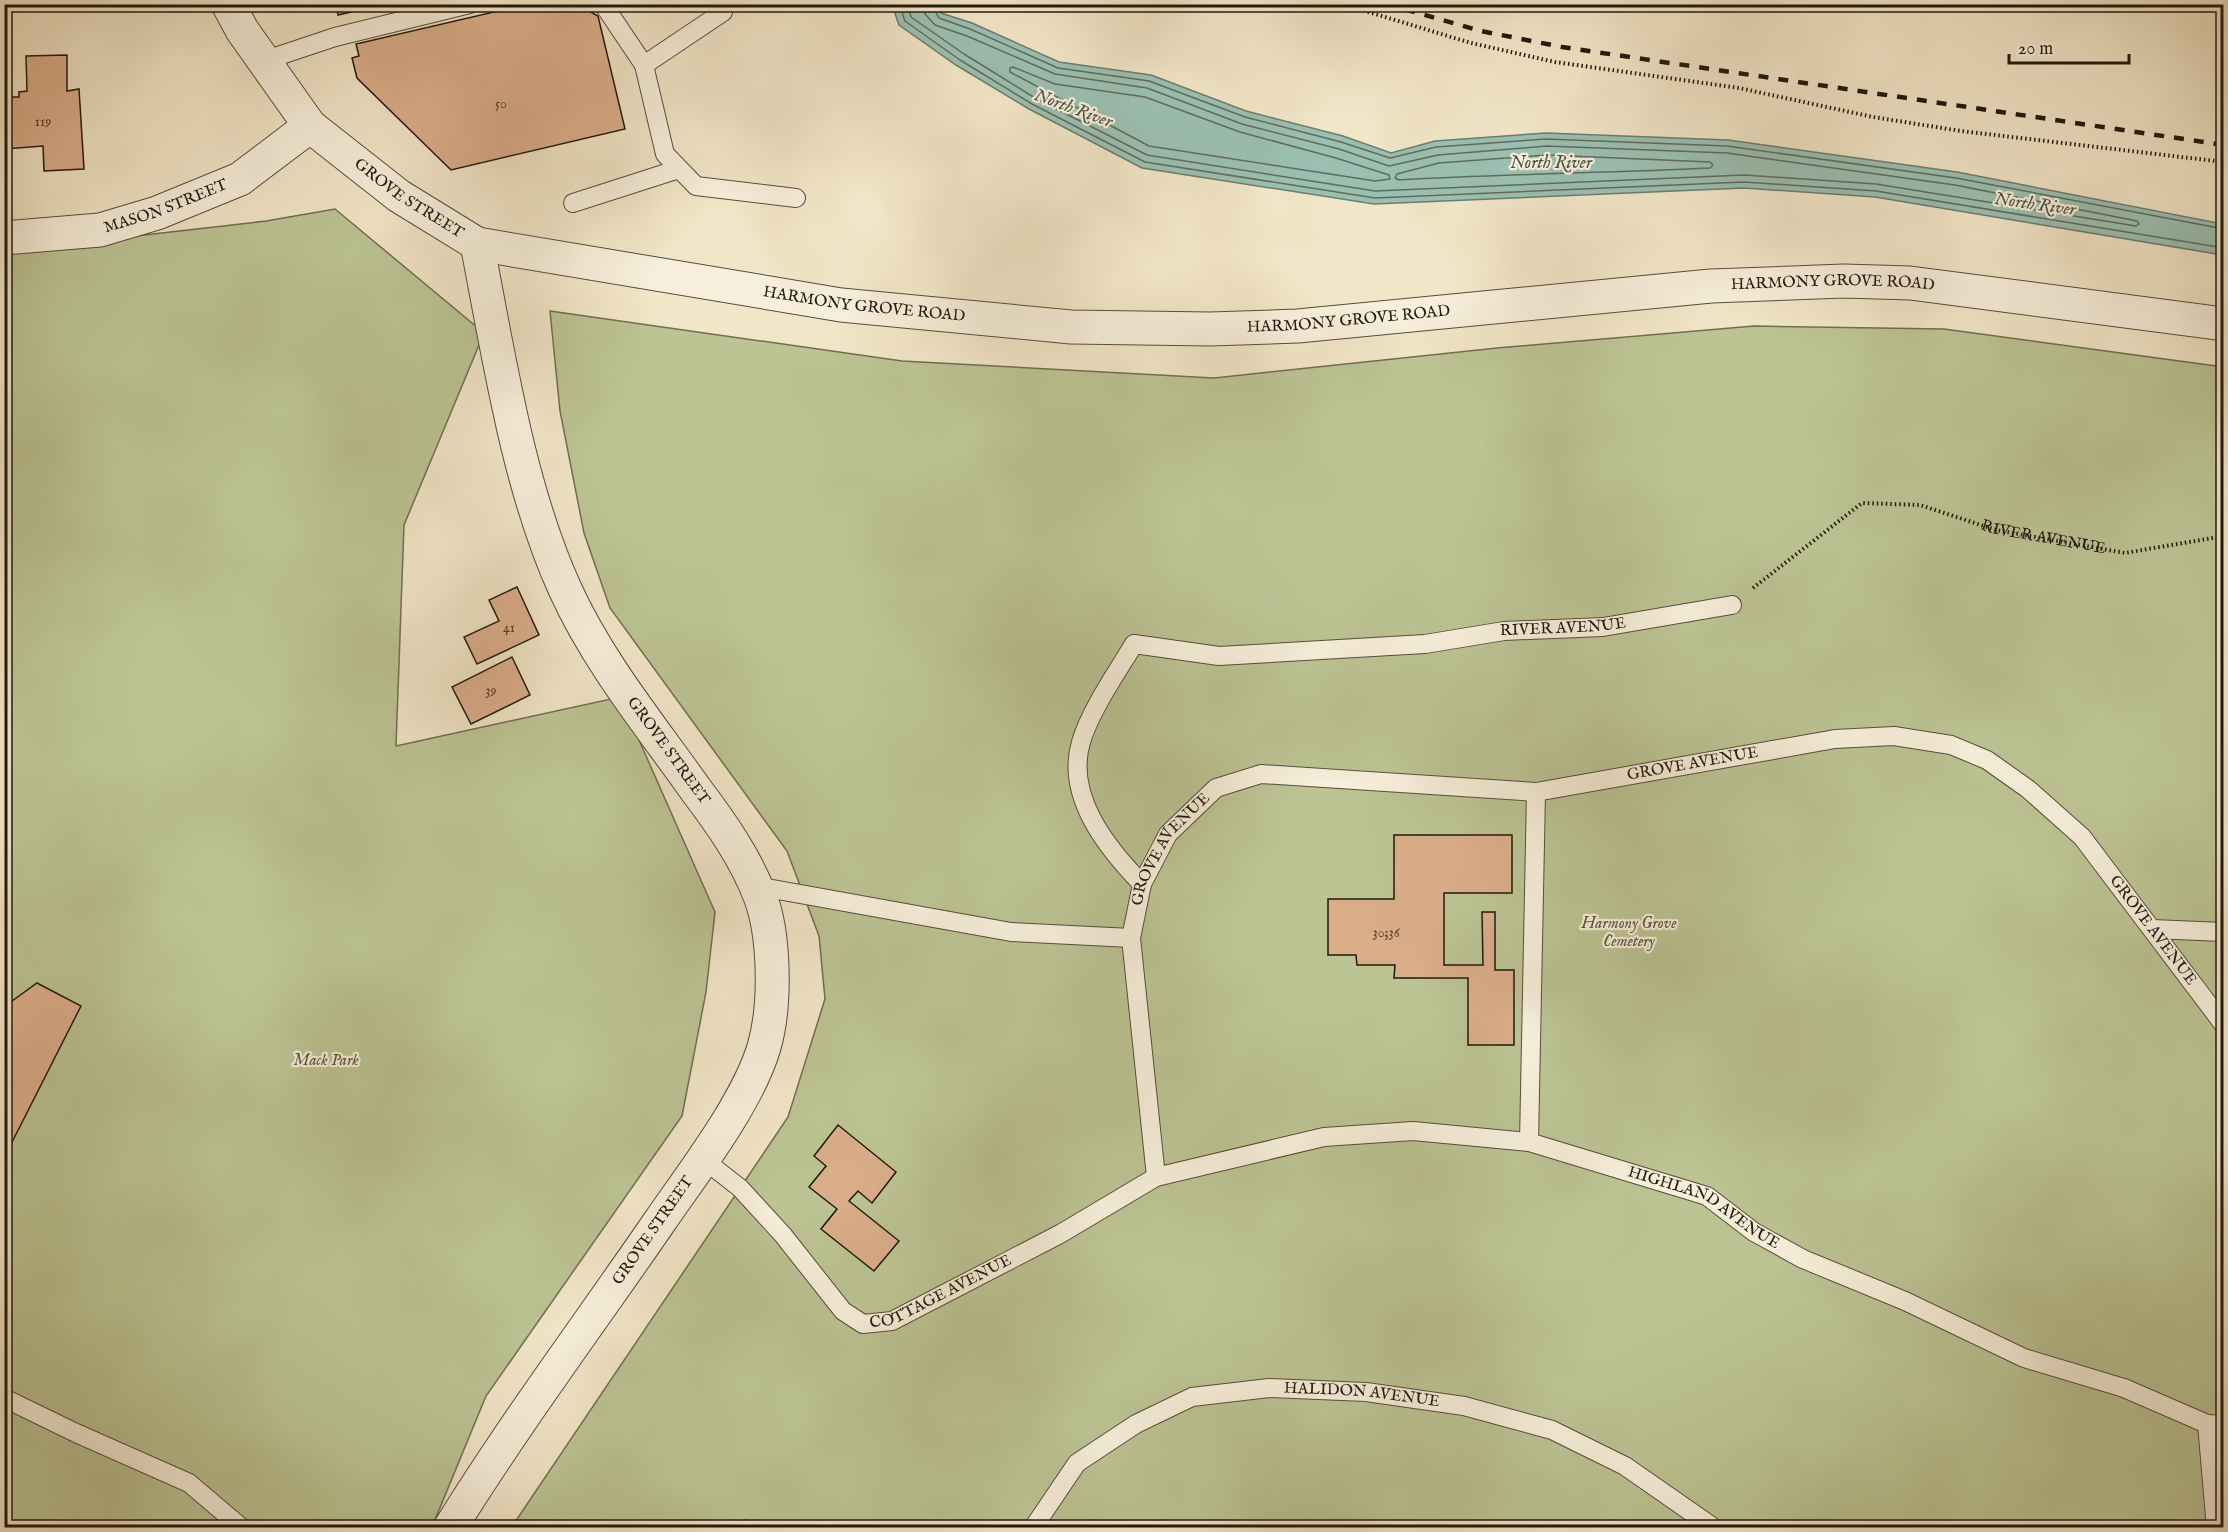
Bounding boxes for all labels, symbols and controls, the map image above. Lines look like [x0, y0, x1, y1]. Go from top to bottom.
scale bar [2009, 27, 2129, 65]
text: 20 m [2018, 38, 2053, 61]
water label: North River [1031, 84, 1116, 134]
house number: 50 [495, 95, 507, 113]
house number: 119 [35, 113, 51, 131]
water label: North River [1510, 152, 1593, 175]
street label: GROVE STREET [350, 154, 467, 243]
street label: MASON STREET [101, 175, 231, 238]
water label: North River [1993, 188, 2078, 222]
street label: HARMONY GROVE ROAD [1731, 271, 1936, 296]
street label: HARMONY GROVE ROAD [761, 282, 966, 327]
street label: HARMONY GROVE ROAD [1247, 301, 1451, 338]
street label: RIVER AVENUE [1978, 516, 2107, 559]
street label: RIVER AVENUE [1499, 613, 1627, 641]
house number: 41 [503, 619, 515, 637]
house number: 39 [485, 682, 497, 700]
street label: GROVE STREET [622, 693, 714, 809]
street label: GROVE AVENUE [1625, 743, 1760, 786]
street label: GROVE AVENUE [1128, 789, 1214, 907]
street label: GROVE AVENUE [2105, 871, 2201, 989]
park label: Harmony Grove Cemetery [1581, 914, 1677, 952]
house number: 30;36 [1372, 924, 1401, 942]
park label: Mack Park [293, 1051, 359, 1071]
street label: HIGHLAND AVENUE [1625, 1162, 1783, 1254]
street label: GROVE STREET [608, 1172, 698, 1289]
street label: COTTAGE AVENUE [869, 1251, 1015, 1333]
street label: HALIDON AVENUE [1284, 1379, 1441, 1412]

